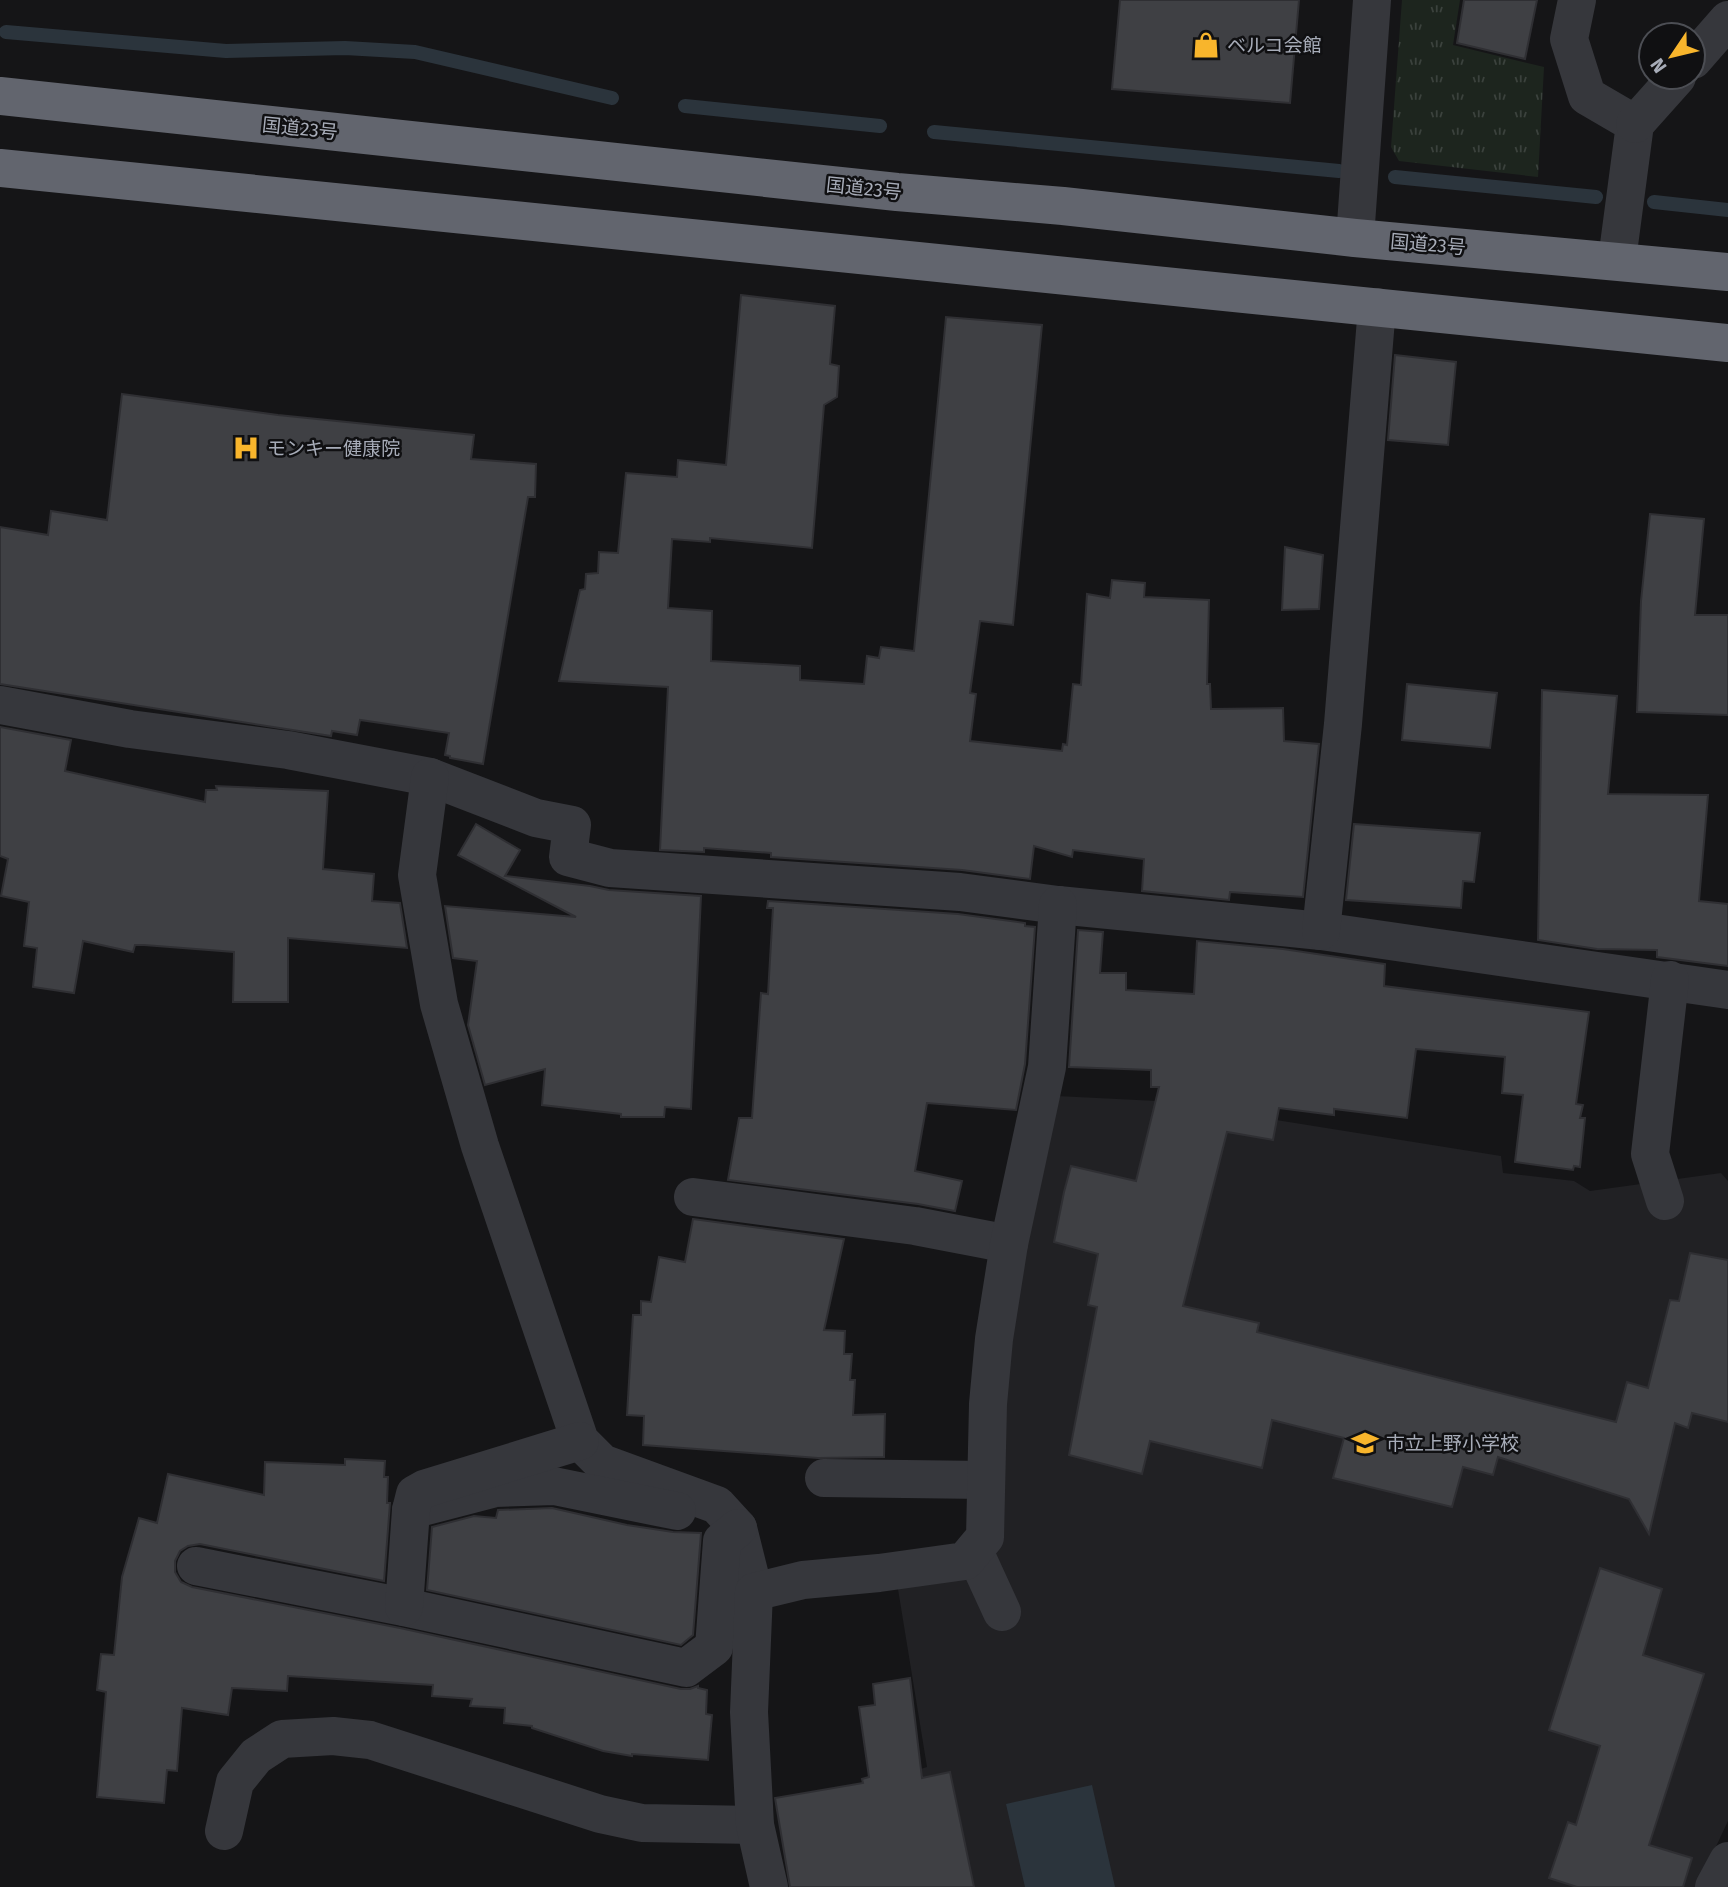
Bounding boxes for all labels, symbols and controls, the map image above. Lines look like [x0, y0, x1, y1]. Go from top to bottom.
north arrow [1637, 21, 1707, 91]
shop icon: ベルコ会館 [1191, 30, 1221, 60]
place label: ベルコ会館 [1227, 34, 1322, 57]
text: N [1645, 54, 1672, 77]
street label: 国道23号 [261, 113, 339, 144]
street label: 国道23号 [825, 173, 903, 204]
street label: 国道23号 [1389, 230, 1467, 259]
hospital icon: モンキー健康院 [231, 433, 261, 463]
place label: モンキー健康院 [267, 437, 400, 460]
school or university icon: 市立上野小学校 [1350, 1428, 1380, 1458]
place label: 市立上野小学校 [1386, 1432, 1519, 1455]

